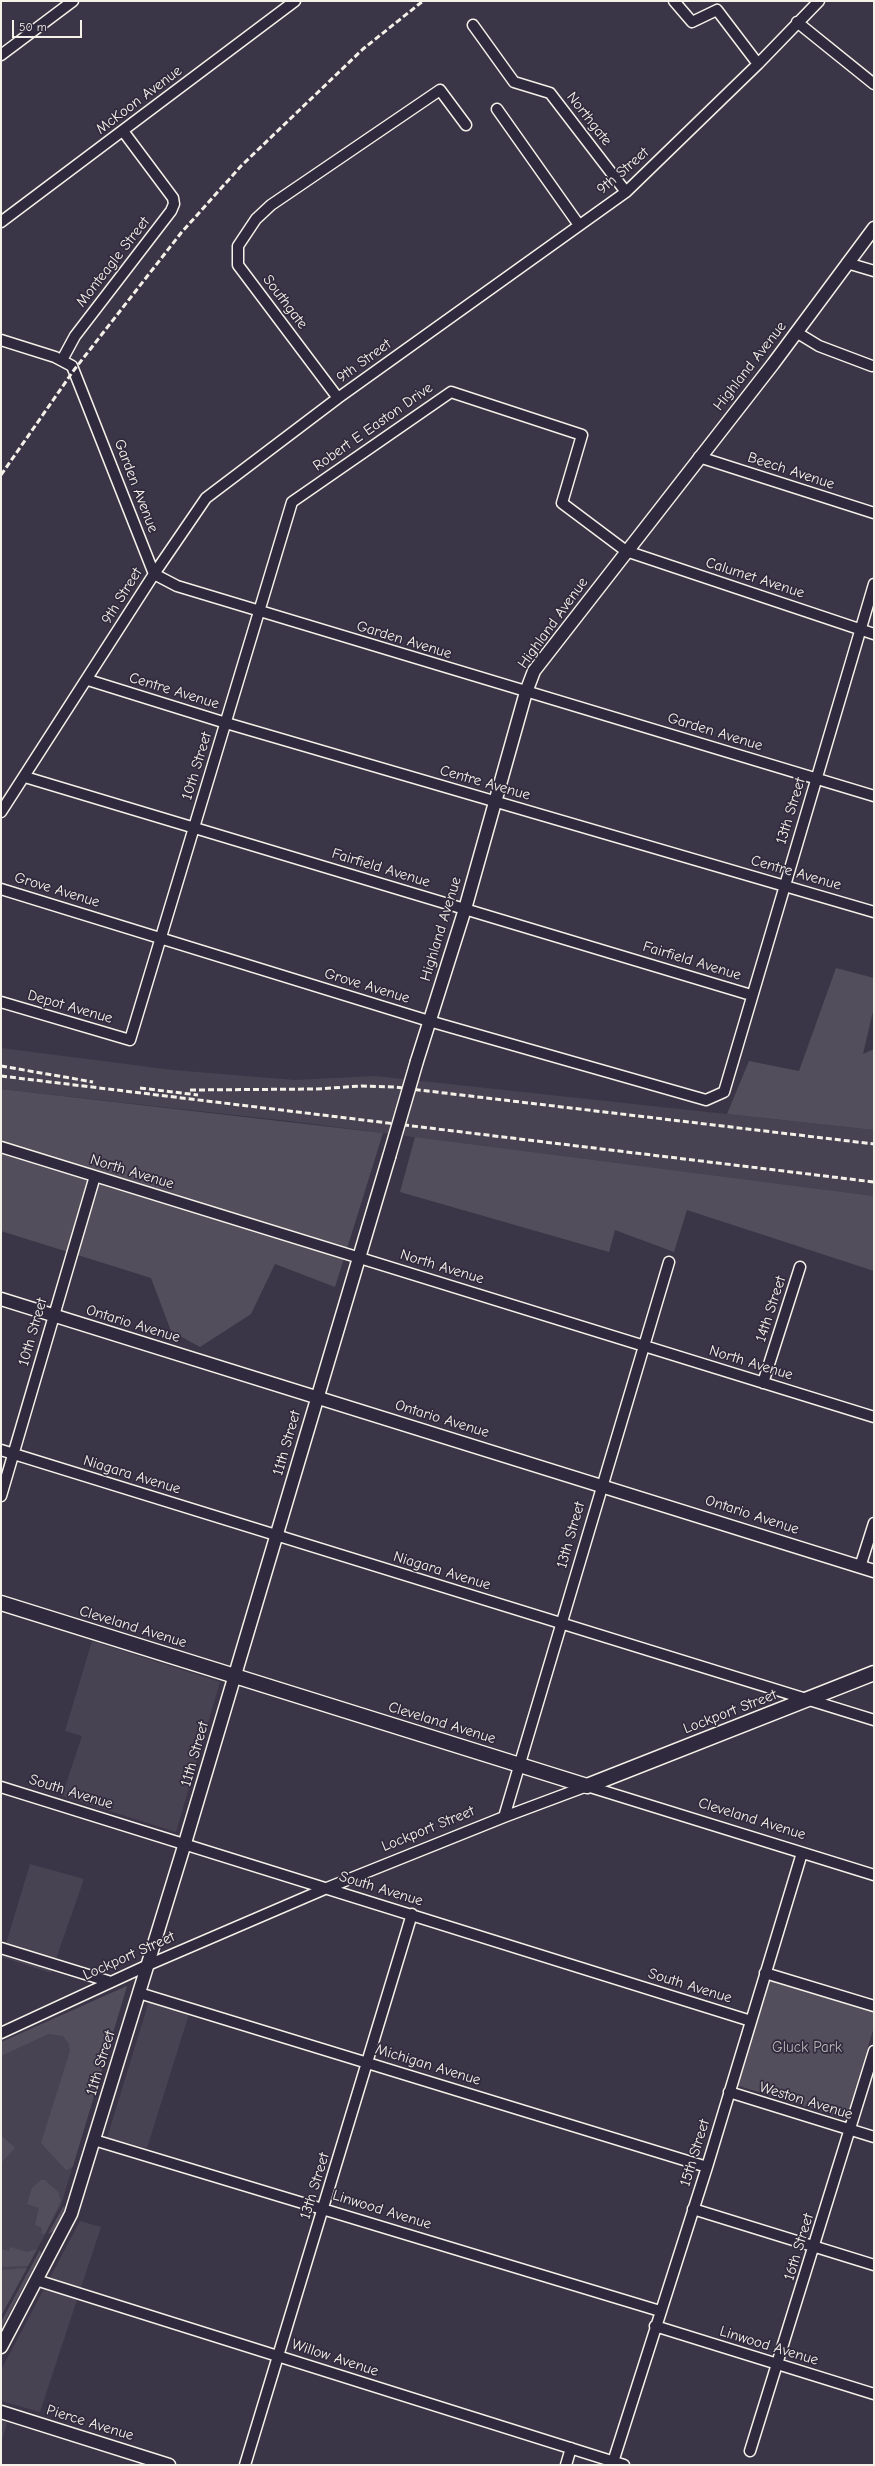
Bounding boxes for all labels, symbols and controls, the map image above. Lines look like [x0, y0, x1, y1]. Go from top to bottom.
scale bar [14, 12, 84, 38]
text: 50 m [19, 20, 47, 34]
street label: McKoon Avenue [92, 62, 186, 138]
street label: Northgate [562, 89, 616, 149]
street label: 9th Street [593, 144, 653, 198]
street label: Monteagle Street [72, 213, 154, 311]
street label: Southgate [259, 271, 311, 333]
street label: Highland Avenue [710, 318, 790, 414]
street label: 9th Street [333, 335, 395, 387]
street label: Robert E Easton Drive [310, 379, 436, 475]
street label: Garden Avenue [110, 437, 162, 535]
street label: Beech Avenue [745, 448, 837, 494]
street label: Calumet Avenue [703, 554, 807, 602]
street label: 9th Street [98, 565, 146, 627]
street label: Highland Avenue [514, 574, 592, 672]
street label: Garden Avenue [354, 617, 454, 663]
street label: Centre Avenue [127, 669, 221, 713]
street label: Garden Avenue [665, 709, 765, 755]
street label: 10th Street [178, 730, 216, 802]
street label: Centre Avenue [438, 762, 532, 804]
street label: 13th Street [772, 776, 810, 846]
street label: Fairfield Avenue [330, 844, 432, 892]
street label: Centre Avenue [749, 852, 843, 894]
street label: Grove Avenue [12, 868, 102, 912]
street label: Highland Avenue [417, 875, 465, 983]
street label: Fairfield Avenue [641, 937, 743, 985]
street label: Grove Avenue [322, 964, 412, 1008]
street label: Depot Avenue [25, 986, 115, 1028]
street label: North Avenue [88, 1151, 176, 1193]
street label: North Avenue [398, 1246, 486, 1288]
street label: 14th Street [752, 1274, 790, 1344]
street label: 10th Street [15, 1296, 51, 1368]
street label: Ontario Avenue [84, 1301, 182, 1347]
street label: North Avenue [707, 1342, 795, 1384]
street label: Ontario Avenue [393, 1396, 491, 1442]
street label: 11th Street [269, 1408, 305, 1478]
street label: Niagara Avenue [81, 1452, 183, 1498]
street label: Ontario Avenue [703, 1491, 801, 1539]
street label: 13th Street [553, 1500, 589, 1570]
street label: Niagara Avenue [391, 1548, 493, 1594]
street label: Cleveland Avenue [77, 1602, 189, 1652]
street label: Lockport Street [681, 1686, 779, 1738]
street label: Cleveland Avenue [386, 1698, 498, 1748]
street label: 11th Street [177, 1719, 213, 1789]
street label: South Avenue [27, 1771, 115, 1813]
street label: Cleveland Avenue [696, 1794, 808, 1844]
street label: Lockport Street [379, 1802, 477, 1856]
street label: South Avenue [337, 1868, 425, 1910]
street label: Lockport Street [80, 1928, 178, 1984]
street label: South Avenue [646, 1965, 734, 2007]
street label: 11th Street [83, 2028, 119, 2098]
park label: Gluck Park [772, 2039, 842, 2057]
street label: Michigan Avenue [373, 2040, 483, 2090]
street label: Weston Avenue [757, 2078, 855, 2124]
street label: 15th Street [676, 2117, 714, 2189]
street label: 13th Street [296, 2151, 334, 2221]
street label: Linwood Avenue [330, 2186, 434, 2234]
street label: 16th Street [780, 2211, 818, 2283]
street label: Linwood Avenue [717, 2322, 821, 2370]
street label: Willow Avenue [289, 2335, 381, 2381]
street label: Pierce Avenue [44, 2401, 136, 2445]

